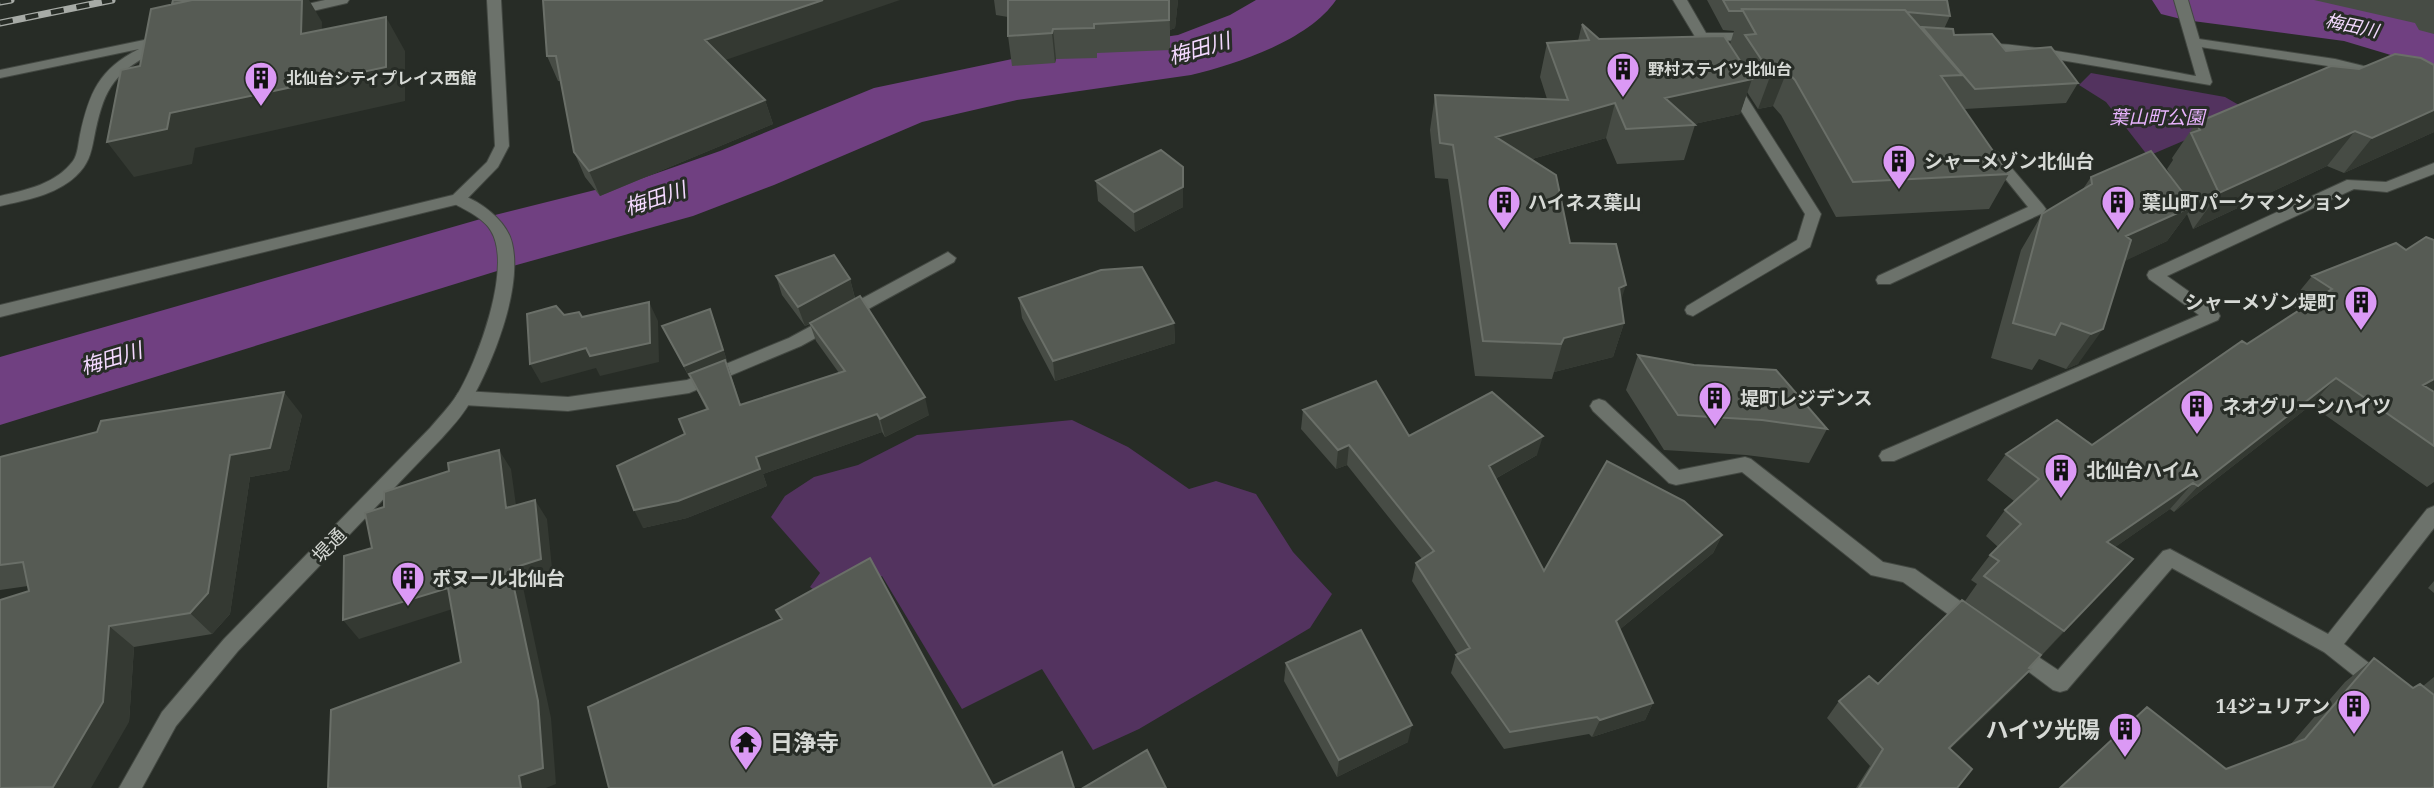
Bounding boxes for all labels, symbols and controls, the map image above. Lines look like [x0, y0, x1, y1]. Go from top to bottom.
water label: 梅田川 [2323, 8, 2383, 43]
water label: 梅田川 [1165, 25, 1235, 70]
building icon: 野村ステイツ北仙台 [1604, 50, 1642, 99]
place label: 野村ステイツ北仙台 [1648, 58, 1792, 80]
building icon: 北仙台シティプレイス西館 [242, 59, 280, 108]
place label: 北仙台シティプレイス西館 [286, 67, 477, 89]
park label: 葉山町公園 [2109, 104, 2207, 130]
building icon: シャーメゾン北仙台 [1880, 142, 1918, 191]
place label: シャーメゾン北仙台 [1924, 148, 2094, 174]
water label: 梅田川 [621, 174, 691, 221]
building icon: ハイネス葉山 [1485, 183, 1523, 232]
building icon: 葉山町パークマンション [2099, 183, 2137, 232]
place label: ハイネス葉山 [1528, 189, 1642, 215]
place label: 葉山町パークマンション [2142, 189, 2351, 215]
building icon: シャーメゾン堤町 [2342, 283, 2380, 332]
place label: シャーメゾン堤町 [2185, 289, 2336, 315]
water label: 梅田川 [77, 335, 147, 381]
building icon: 堤町レジデンス [1696, 379, 1734, 428]
place label: 堤町レジデンス [1740, 385, 1873, 411]
building icon: ネオグリーンハイツ [2178, 387, 2216, 436]
place label: ネオグリーンハイツ [2222, 393, 2391, 419]
building icon: 北仙台ハイム [2042, 451, 2080, 500]
place label: 北仙台ハイム [2086, 457, 2199, 483]
street label: 堤通 [306, 522, 352, 568]
building icon: ボヌール北仙台 [389, 559, 427, 608]
place label: ボヌール北仙台 [432, 565, 565, 591]
building icon: 14ジュリアン [2335, 687, 2373, 736]
place label: 14ジュリアン [2216, 693, 2330, 719]
building icon: ハイツ光陽 [2106, 710, 2144, 759]
place label: ハイツ光陽 [1985, 713, 2100, 745]
temple icon: 日浄寺 [727, 723, 765, 772]
place label: 日浄寺 [770, 726, 839, 758]

